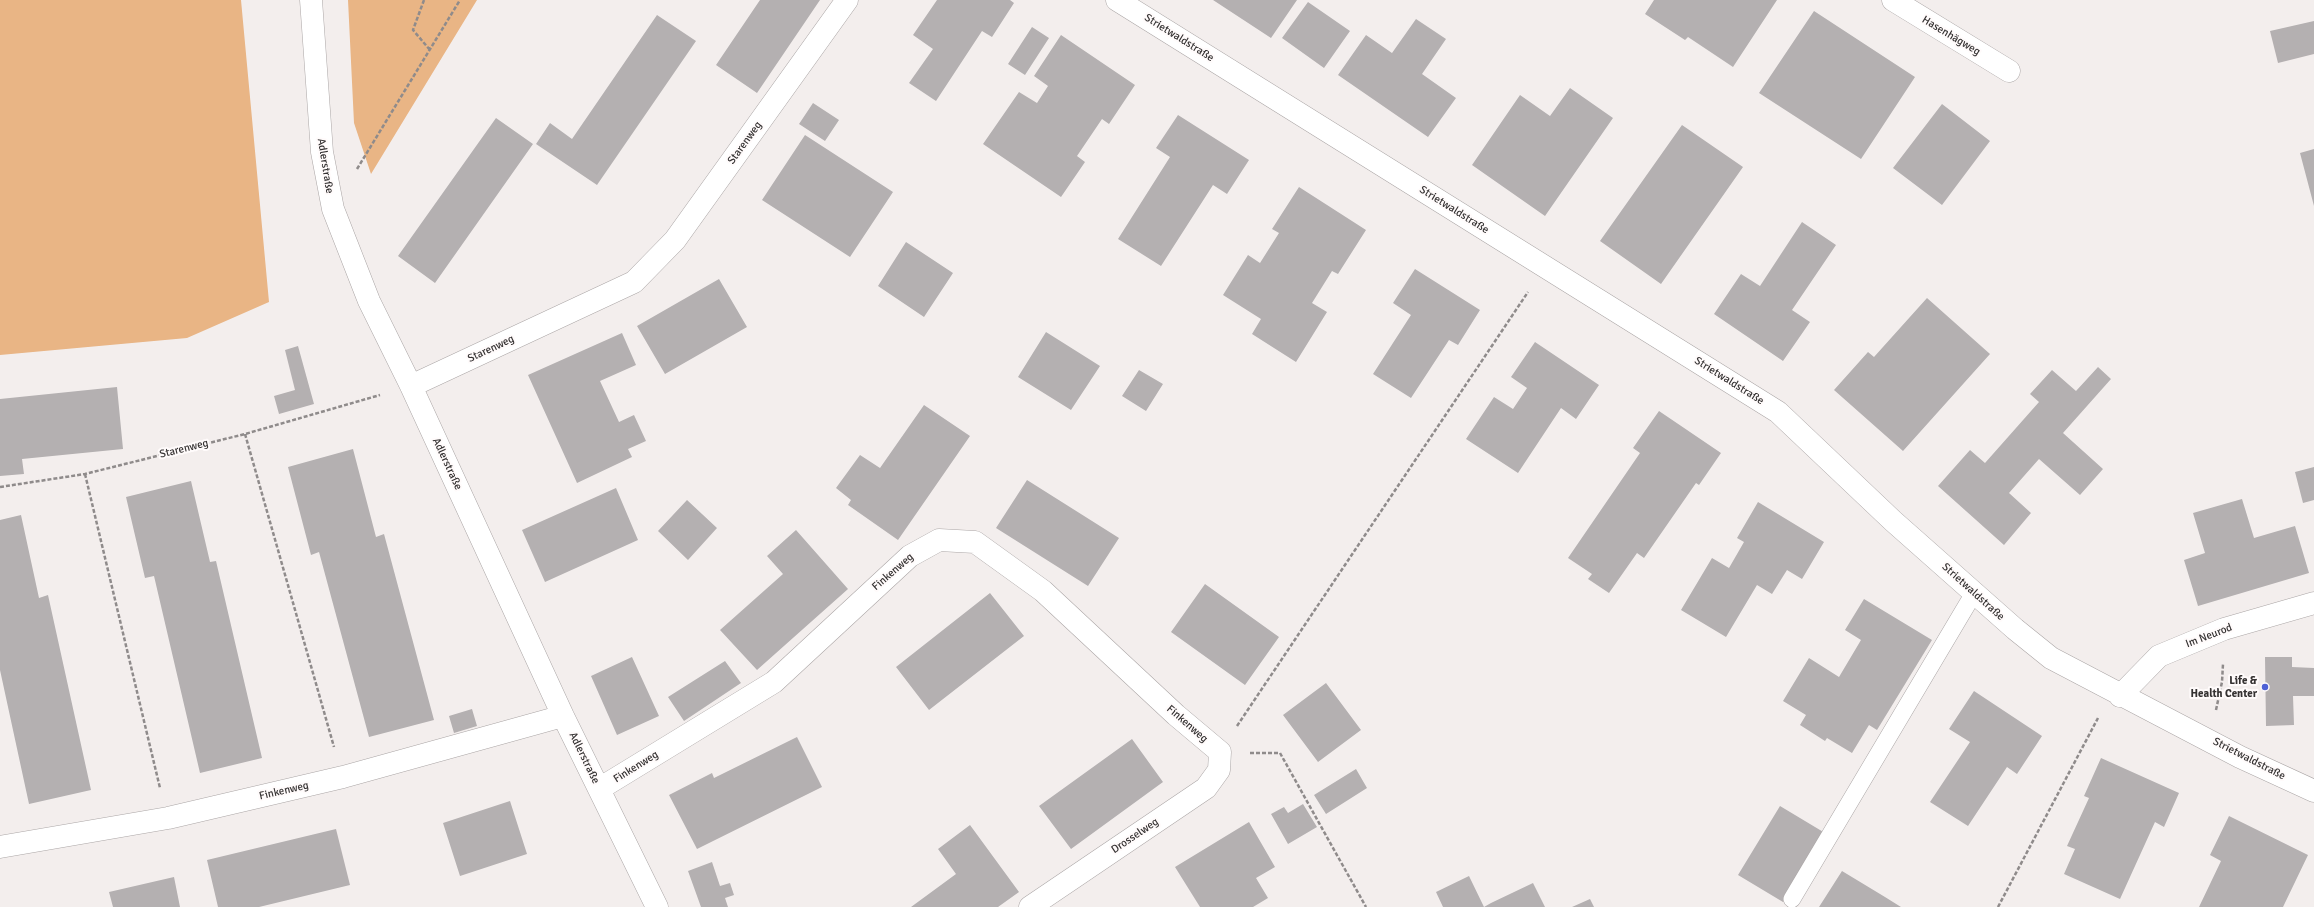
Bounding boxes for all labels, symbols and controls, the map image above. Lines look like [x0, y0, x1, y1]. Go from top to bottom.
street label: Strietwaldstraße [1142, 11, 1216, 65]
street label: Hasenhägweg [1919, 13, 1983, 59]
street label: Starenweg [725, 119, 765, 167]
street label: Adlerstraße [314, 137, 336, 195]
street label: Strietwaldstraße [1417, 183, 1491, 237]
street label: Starenweg [466, 332, 516, 366]
street label: Strietwaldstraße [1692, 354, 1766, 408]
street label: Adlerstraße [429, 436, 465, 492]
street label: Starenweg [158, 437, 210, 461]
street label: Finkenweg [870, 550, 916, 594]
street label: Strietwaldstraße [1939, 560, 2007, 624]
street label: Im Neurod [2184, 621, 2234, 651]
place label: Life & Health Center [2191, 674, 2257, 700]
marker: Life & Health Center [2260, 682, 2270, 692]
street label: Finkenweg [1164, 702, 1210, 746]
street label: Adlerstraße [566, 730, 602, 786]
street label: Strietwaldstraße [2211, 735, 2287, 783]
street label: Finkenweg [611, 748, 661, 786]
street label: Finkenweg [258, 779, 310, 803]
street label: Drosselweg [1109, 815, 1161, 857]

